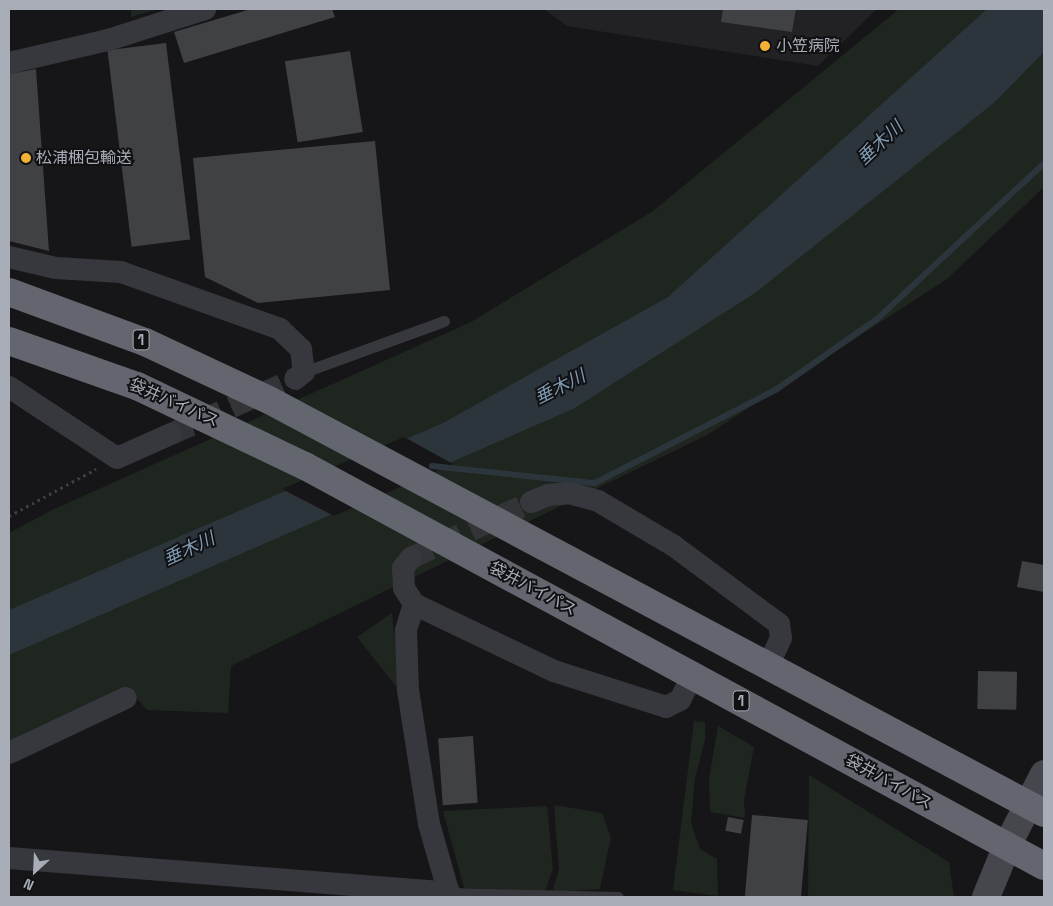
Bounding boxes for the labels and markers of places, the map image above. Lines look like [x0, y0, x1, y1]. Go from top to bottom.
place label: 小笠病院 [776, 36, 840, 56]
marker: 小笠病院 [758, 39, 772, 53]
place label: 松浦梱包輸送 [36, 148, 132, 168]
marker: 松浦梱包輸送 [20, 152, 32, 164]

